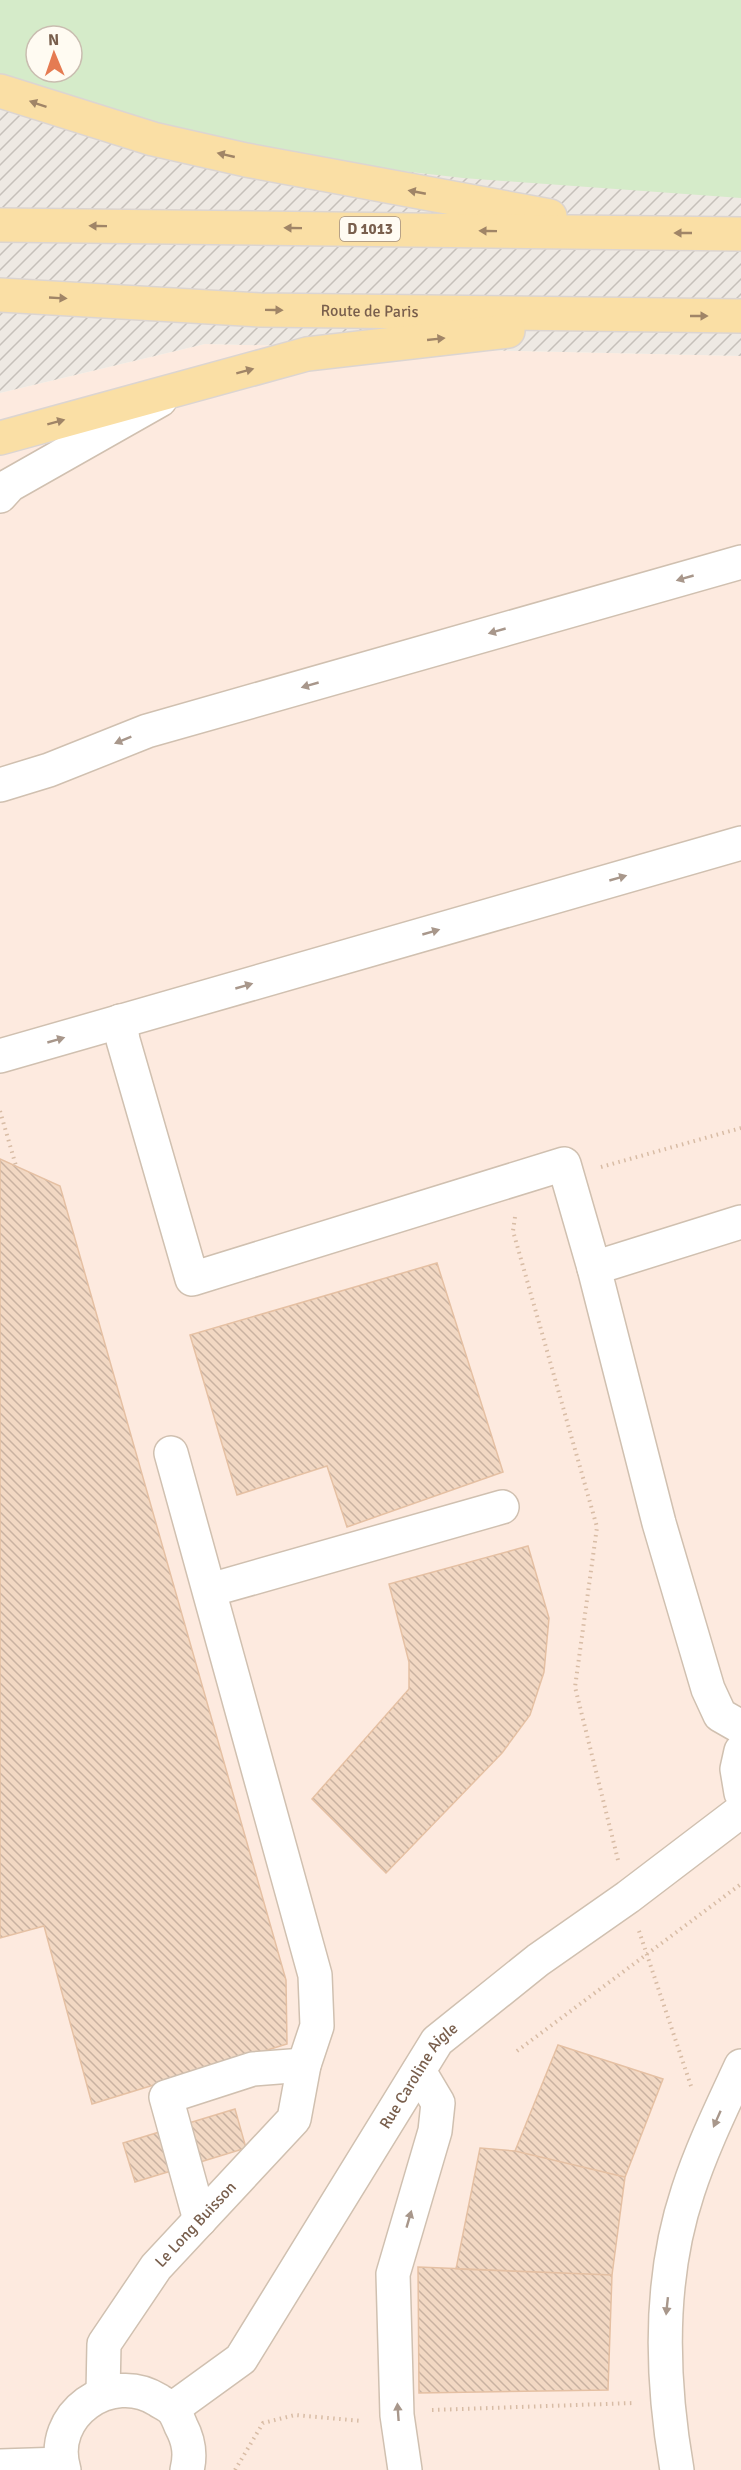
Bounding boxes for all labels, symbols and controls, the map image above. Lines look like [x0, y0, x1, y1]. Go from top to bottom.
north arrow [24, 24, 84, 84]
text: N [48, 30, 59, 50]
one-way arrow [29, 98, 47, 108]
one-way arrow [216, 150, 235, 160]
one-way arrow [408, 187, 427, 196]
road number: D 1013 [340, 217, 400, 241]
one-way arrow [88, 221, 107, 231]
one-way arrow [283, 224, 302, 233]
one-way arrow [478, 226, 497, 236]
one-way arrow [673, 228, 692, 238]
one-way arrow [49, 294, 68, 303]
street label: Route de Paris [320, 301, 419, 322]
one-way arrow [265, 305, 284, 315]
one-way arrow [690, 311, 709, 321]
one-way arrow [427, 334, 446, 344]
one-way arrow [236, 366, 254, 376]
one-way arrow [47, 417, 66, 427]
one-way arrow [676, 574, 694, 584]
one-way arrow [488, 627, 506, 636]
one-way arrow [300, 681, 318, 690]
one-way arrow [113, 736, 131, 746]
one-way arrow [610, 873, 628, 882]
one-way arrow [422, 927, 440, 936]
one-way arrow [235, 981, 253, 990]
one-way arrow [47, 1034, 65, 1044]
street label: Rue Caroline Aigle [375, 2018, 462, 2133]
one-way arrow [712, 2110, 721, 2127]
street label: Le Long Buisson [151, 2177, 241, 2272]
one-way arrow [405, 2210, 414, 2228]
one-way arrow [662, 2297, 672, 2316]
one-way arrow [393, 2403, 402, 2422]

